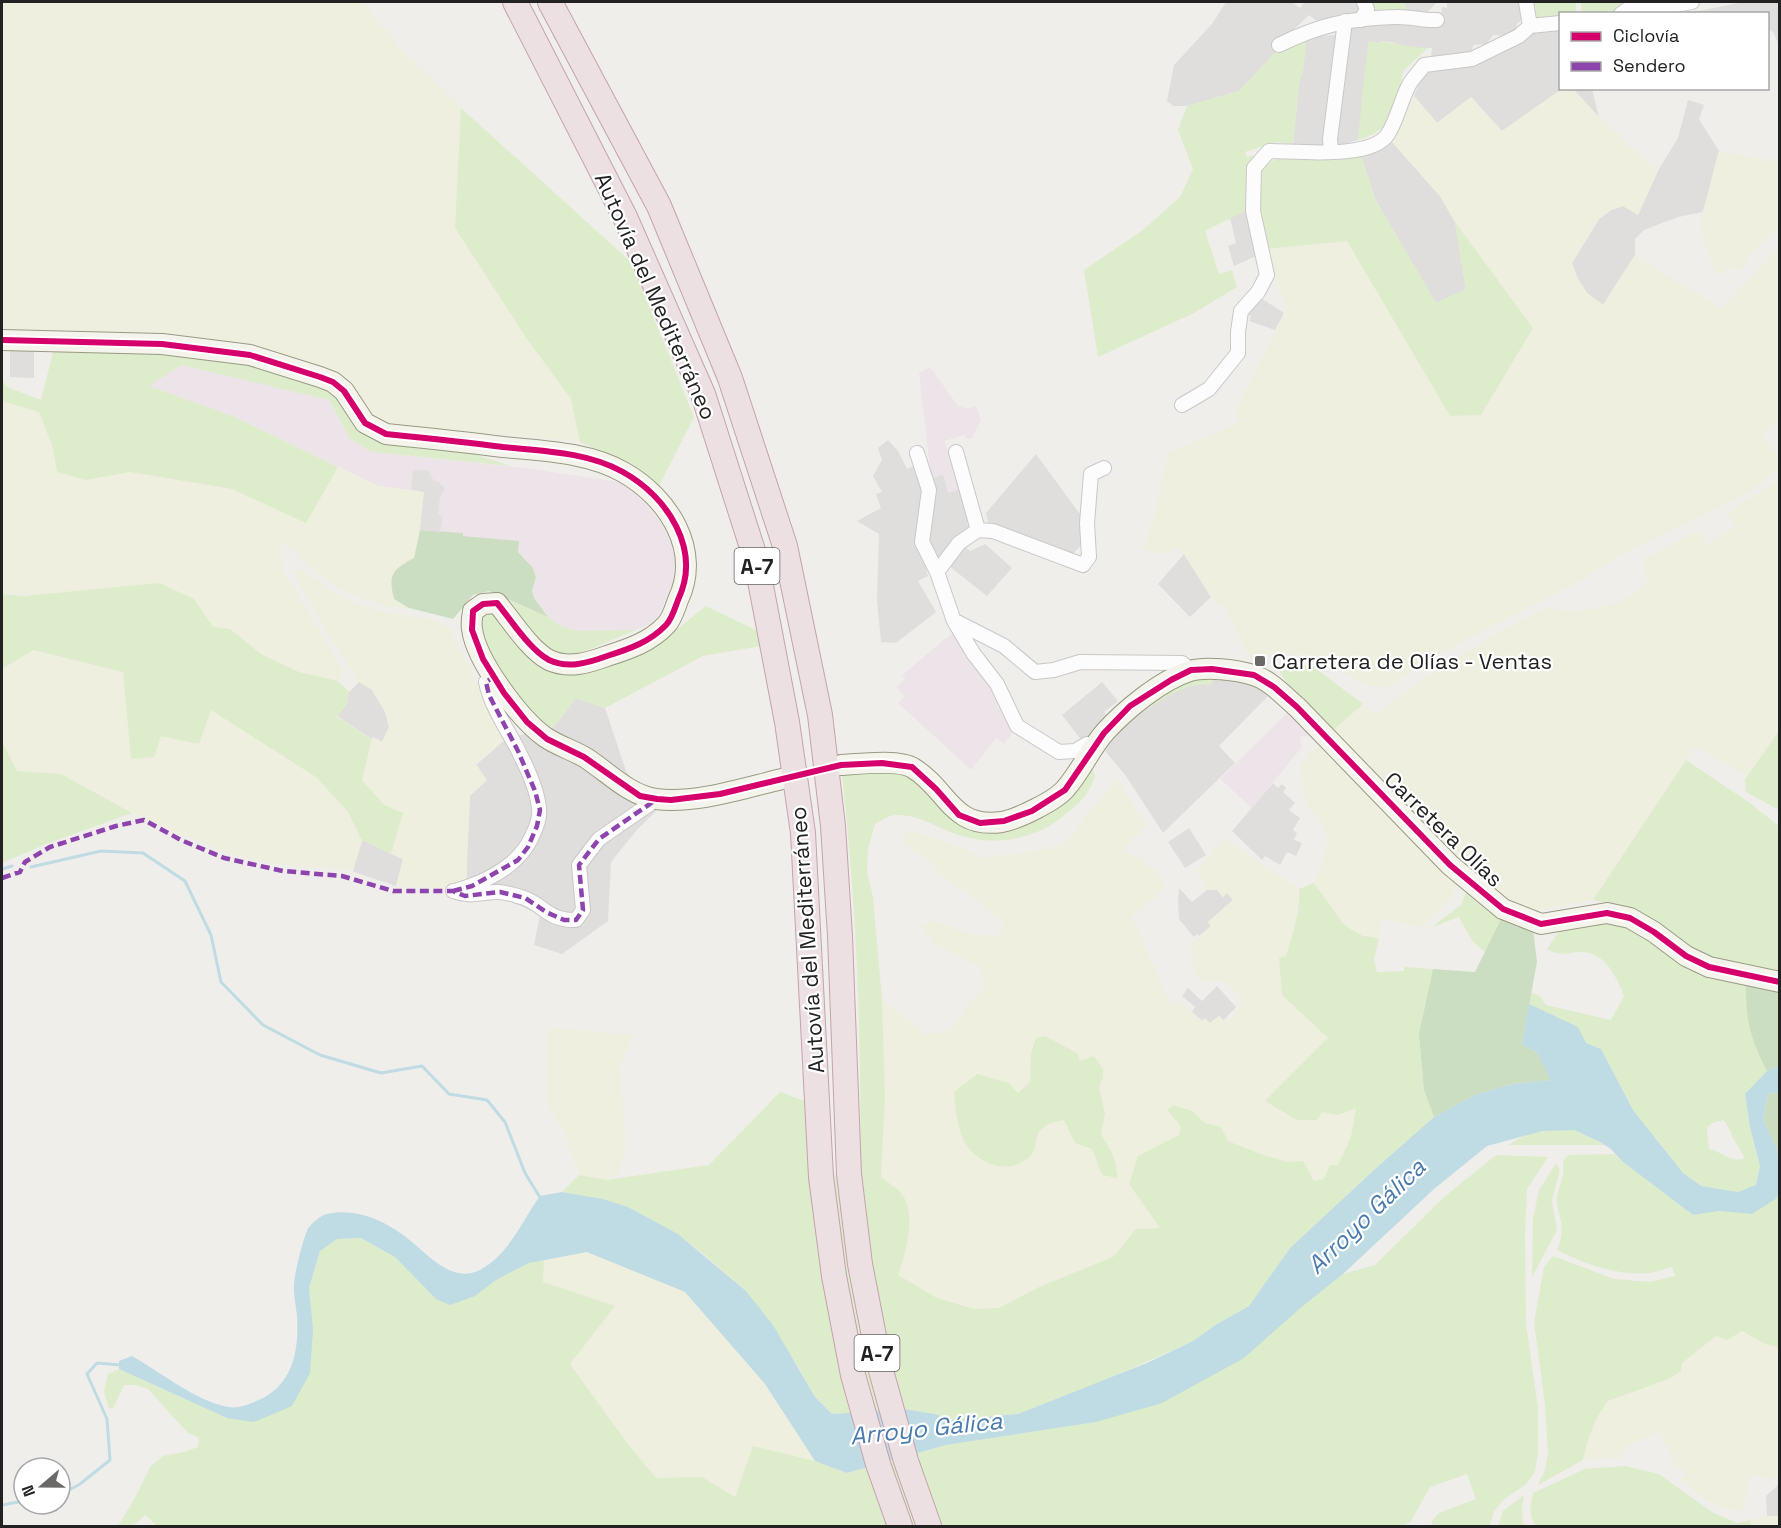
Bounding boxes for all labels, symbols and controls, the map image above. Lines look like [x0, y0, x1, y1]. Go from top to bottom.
legend [1559, 12, 1769, 90]
text: Ciclovía [1613, 24, 1679, 47]
text: Sendero [1613, 54, 1686, 77]
street label: Autovía del Mediterráneo [589, 168, 723, 424]
road number: A-7 [734, 548, 780, 584]
place label: Carretera de Olías - Ventas [1272, 647, 1552, 675]
marker: Carretera de Olías - Ventas [1253, 654, 1267, 668]
street label: Carretera Olías [1379, 765, 1509, 893]
street label: Autovía del Mediterráneo [784, 806, 830, 1074]
water label: Arroyo Gálica [1300, 1152, 1432, 1280]
road number: A-7 [854, 1335, 900, 1371]
water label: Arroyo Gálica [848, 1405, 1004, 1451]
north arrow [12, 1456, 72, 1516]
text: N [17, 1482, 40, 1500]

